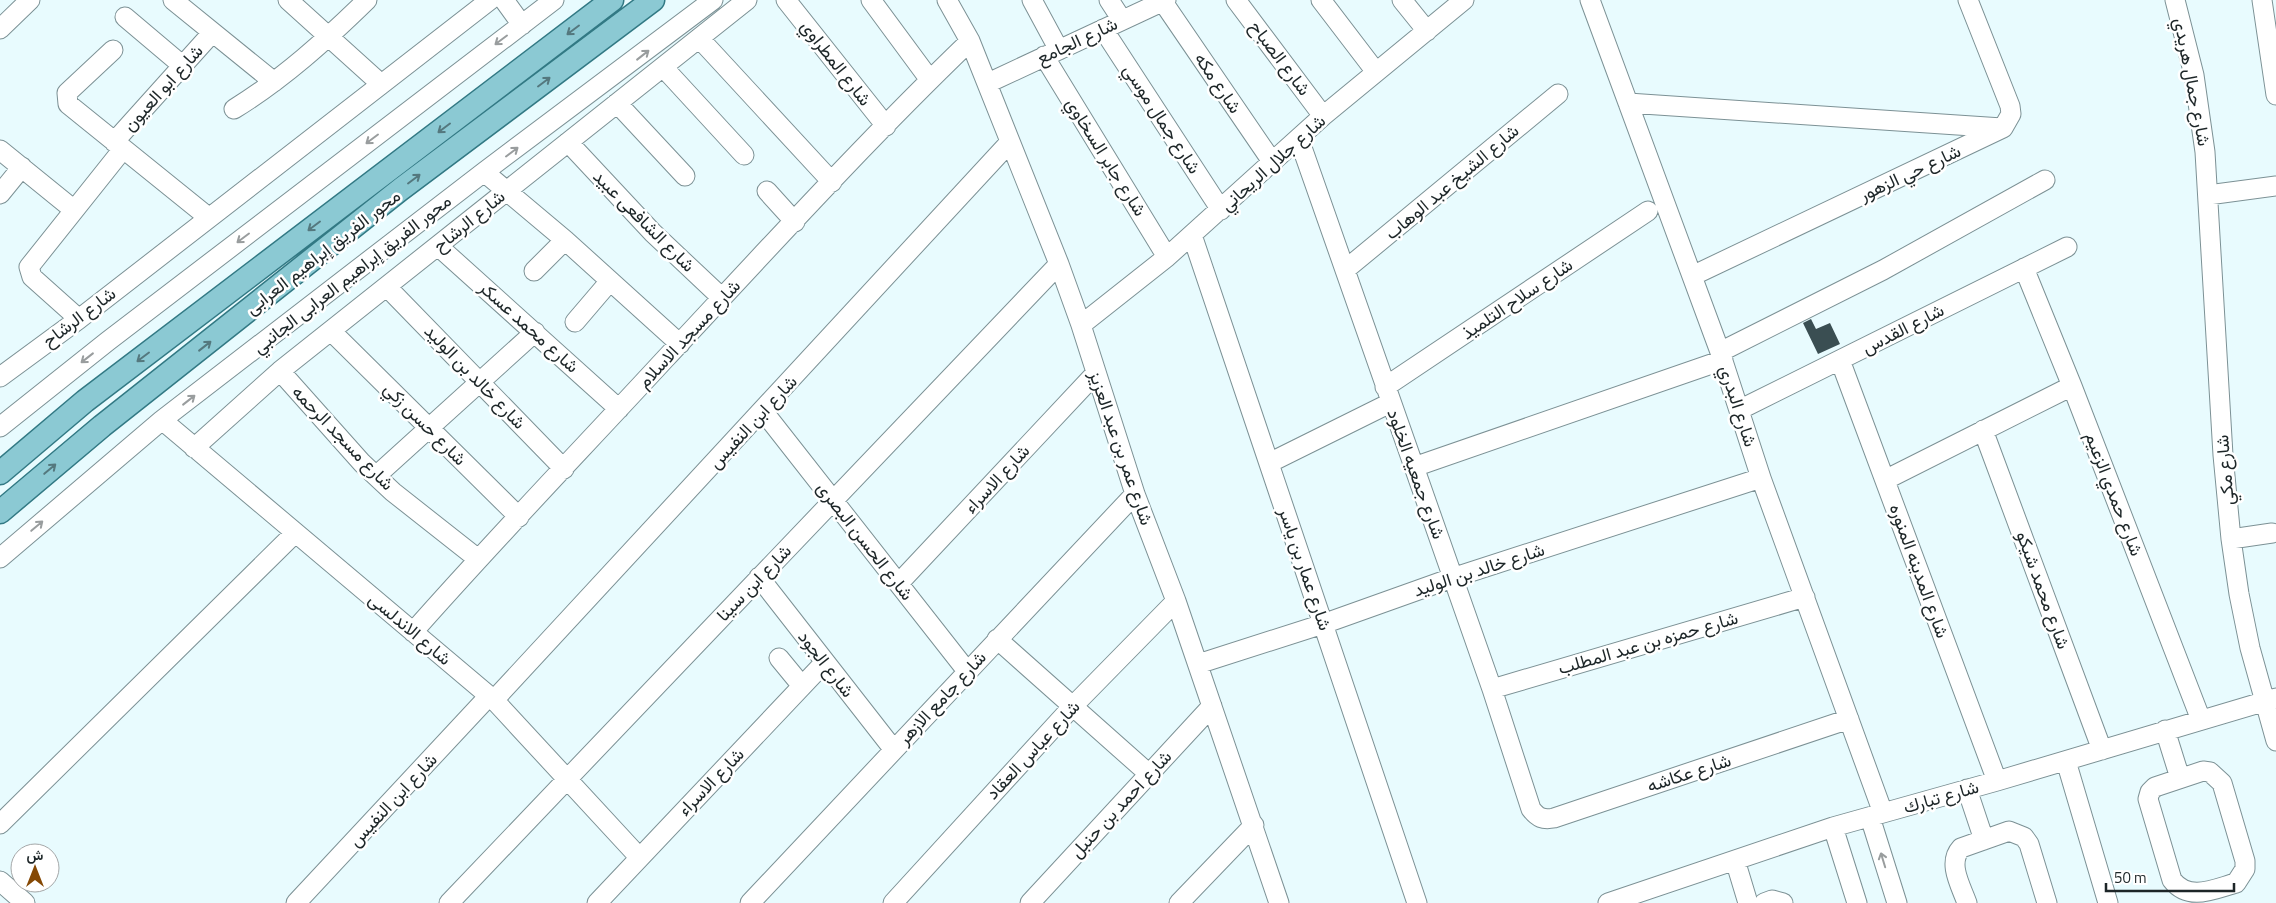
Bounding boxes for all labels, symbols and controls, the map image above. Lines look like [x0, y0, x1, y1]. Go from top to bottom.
street label: شارع الجامع [1032, 10, 1122, 71]
street label: شارع المطراوي [793, 14, 879, 113]
street label: شارع الصباح [1243, 14, 1318, 101]
street label: شارع جمال هريدي [2165, 15, 2218, 149]
one-way arrow [567, 24, 580, 35]
one-way arrow [495, 35, 508, 46]
street label: شارع ابو العيون [116, 38, 209, 137]
street label: شارع مكه [1188, 47, 1249, 119]
one-way arrow [636, 49, 649, 60]
street label: شارع جمال موسي [1115, 58, 1208, 180]
one-way arrow [537, 77, 551, 87]
street label: شارع جابر السخاوي [1057, 92, 1154, 222]
street label: شارع جلال الريحاني [1214, 108, 1333, 219]
street label: شارع الشيخ عبد الوهاب [1379, 117, 1525, 246]
one-way arrow [437, 122, 450, 133]
one-way arrow [365, 134, 379, 144]
street label: شارع حي الزهور [1854, 137, 1966, 210]
one-way arrow [505, 146, 518, 157]
street label: شارع الشافعى عبيد [587, 163, 702, 278]
one-way arrow [407, 174, 420, 185]
street label: محور الفريق إبراهيم العرابى [239, 182, 406, 321]
street label: شارع الرشاح [427, 183, 511, 258]
street label: محور الفريق إبراهيم العرابى الجانبي [247, 187, 458, 361]
one-way arrow [308, 221, 321, 232]
one-way arrow [237, 232, 250, 243]
street label: شارع سلاح التلميذ [1455, 251, 1578, 346]
street label: شارع مسجد الاسلام [631, 273, 747, 394]
street label: شارع محمد عسكر [473, 274, 585, 379]
street label: شارع الرشاح [36, 280, 121, 353]
street label: شارع القدس [1857, 296, 1949, 361]
street label: شارع خالد بن الوليد [418, 318, 533, 435]
one-way arrow [198, 340, 211, 351]
one-way arrow [137, 351, 150, 362]
one-way arrow [80, 352, 93, 363]
street label: شارع البدري [1711, 362, 1764, 451]
street label: شارع عمر بن عبد العزيز [1082, 366, 1161, 529]
street label: شارع ابن النفيس [702, 369, 803, 475]
street label: شارع حسن زكي [376, 376, 473, 473]
street label: شارع مسجد الرحمه [286, 379, 401, 496]
one-way arrow [182, 394, 195, 405]
street label: شارع جمعيه الخلود [1380, 405, 1453, 543]
street label: شارع حمدي الزعيم [2077, 428, 2151, 561]
street label: شارع مكي [2208, 434, 2243, 506]
street label: شارع الاسراء [957, 438, 1036, 519]
one-way arrow [44, 463, 57, 474]
street label: شارع الحسن البصرى [810, 475, 921, 606]
street label: شارع المدينه المنوره [1883, 500, 1956, 642]
street label: شارع عمار بن ياسر [1271, 503, 1339, 634]
one-way arrow [31, 520, 44, 532]
street label: شارع محمد شيكو [2010, 527, 2077, 653]
street label: شارع خالد بن الوليد [1410, 536, 1548, 603]
street label: شارع ابن سينا [710, 538, 797, 627]
street label: شارع الاندلسى [363, 586, 458, 672]
street label: شارع حمزه بن عبد المطلب [1555, 604, 1741, 681]
street label: شارع الجود [792, 624, 861, 703]
street label: شارع جامع الازهر [890, 645, 992, 751]
street label: شارع عباس العقاد [979, 694, 1086, 806]
street label: شارع الاسراء [671, 741, 750, 822]
street label: شارع احمد بن حنبل [1063, 744, 1178, 864]
street label: شارع عكاشه [1643, 746, 1734, 799]
street label: شارع ابن النفيس [342, 747, 443, 853]
street label: شارع تبارك [1900, 773, 1982, 820]
north arrow [10, 843, 60, 893]
text: ش [27, 844, 44, 865]
one-way arrow [1878, 852, 1888, 868]
scale bar [2106, 860, 2234, 892]
text: 50 m [2114, 866, 2147, 889]

